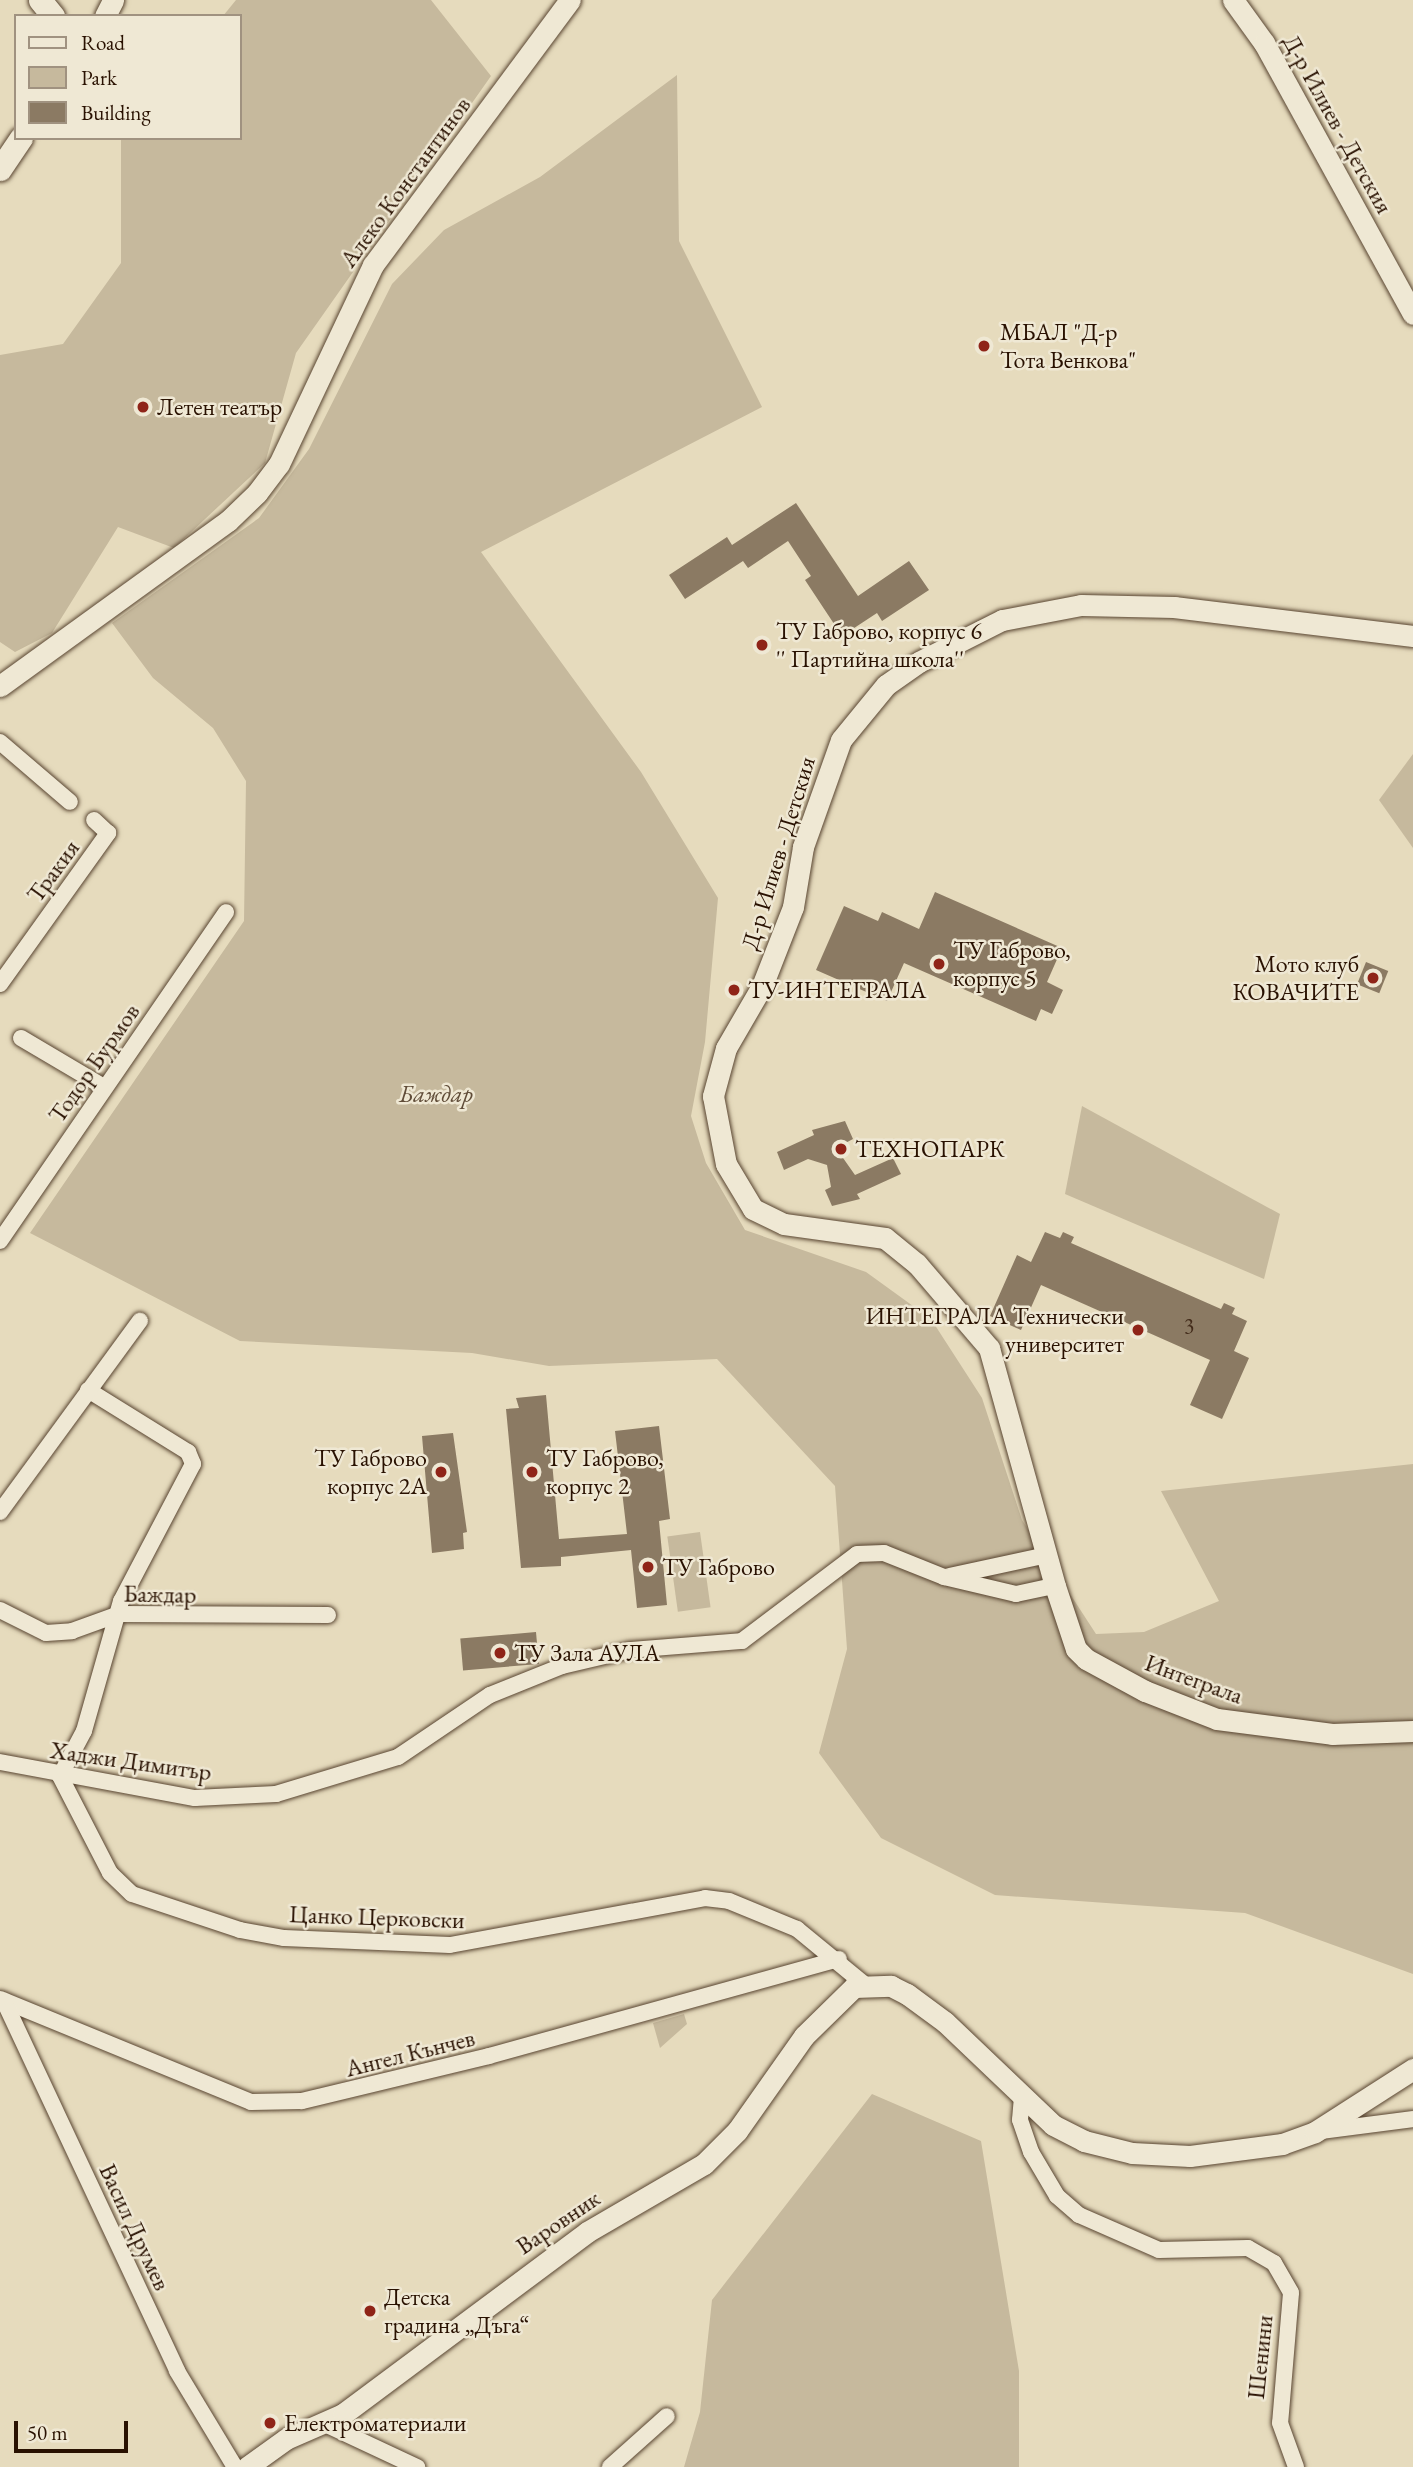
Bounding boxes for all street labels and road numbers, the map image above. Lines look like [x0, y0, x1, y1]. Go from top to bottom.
street label: Д-р Илиев - Детския [1277, 29, 1399, 219]
street label: Алеко Константинов [333, 91, 477, 273]
street label: Д-р Илиев - Детския [735, 753, 821, 953]
street label: Тракия [21, 834, 85, 908]
street label: Тодор Бурмов [42, 998, 146, 1128]
street label: Баждар [123, 1579, 197, 1609]
street label: Интеграла [1141, 1648, 1247, 1710]
street label: Хаджи Димитър [49, 1735, 213, 1787]
street label: Цанко Церковски [289, 1900, 465, 1934]
street label: Ангел Кънчев [342, 2023, 478, 2083]
street label: Васил Друмев [93, 2159, 177, 2295]
street label: Варовник [511, 2184, 605, 2260]
street label: Шенини [1241, 2313, 1279, 2401]

